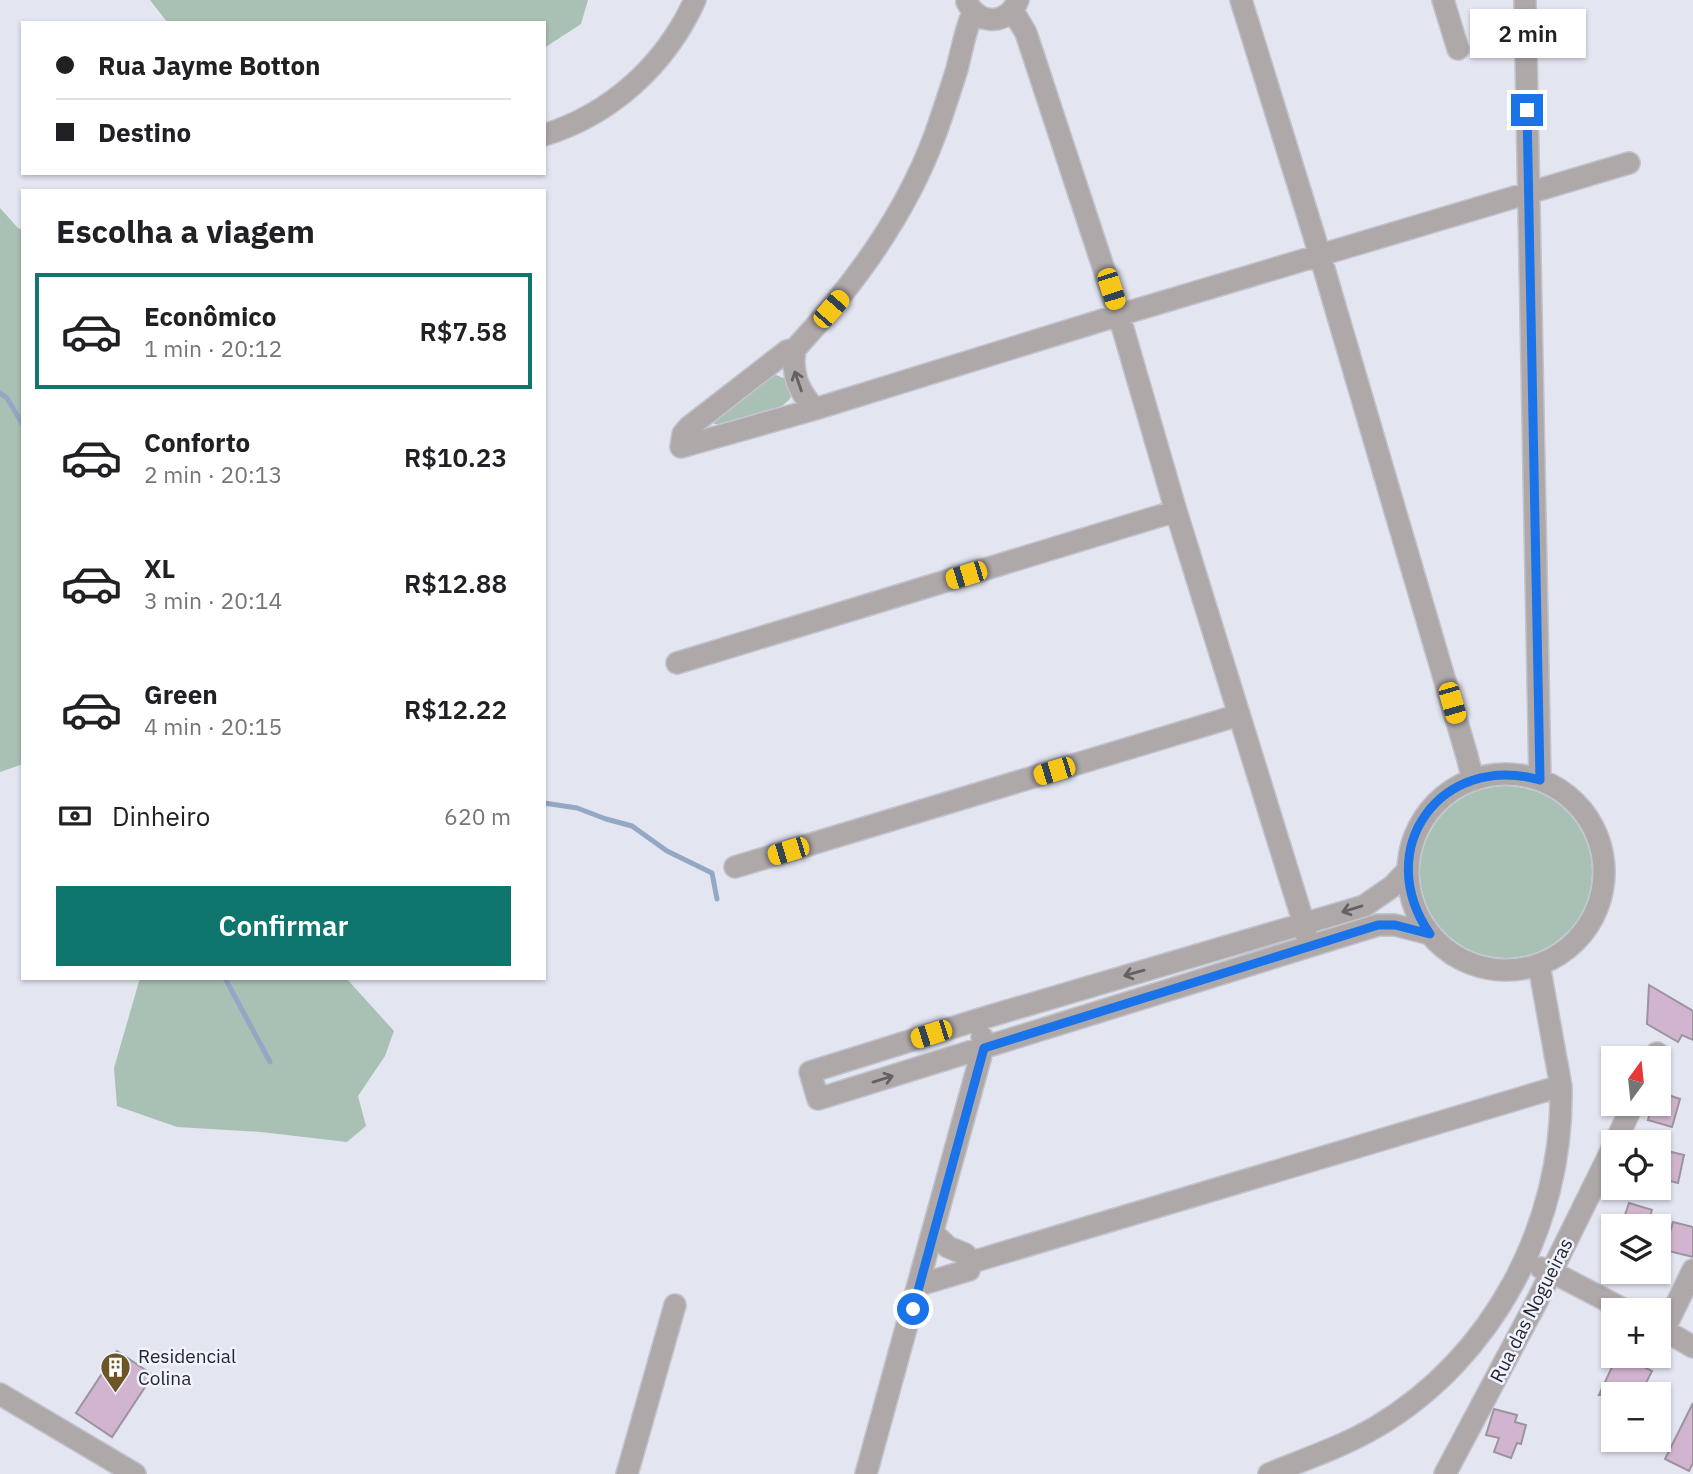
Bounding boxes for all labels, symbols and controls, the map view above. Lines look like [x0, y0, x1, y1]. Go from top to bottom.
callout: 2 min [1469, 8, 1585, 57]
text: 2 min [1498, 18, 1558, 48]
text: Rua Jayme Botton [98, 48, 321, 82]
route end [1511, 94, 1543, 126]
text: Destino [98, 115, 191, 149]
text: Escolha a viagem [56, 210, 315, 252]
car [1095, 266, 1128, 312]
car [810, 286, 853, 332]
text: Econômico [144, 299, 276, 333]
icon: car [60, 300, 123, 363]
text: R$7.58 [420, 314, 507, 348]
text: 1 min · 20:12 [144, 333, 282, 363]
one-way arrow [791, 370, 803, 392]
text: Conforto [144, 425, 250, 459]
icon: car [60, 426, 123, 489]
text: R$10.23 [404, 440, 507, 474]
text: 2 min · 20:13 [144, 459, 282, 489]
text: XL [144, 551, 175, 585]
icon: car [60, 552, 123, 615]
car [943, 559, 990, 591]
text: R$12.88 [404, 566, 507, 600]
text: 3 min · 20:14 [144, 585, 282, 615]
text: Green [144, 677, 218, 711]
icon: car [60, 678, 123, 741]
car [1437, 680, 1468, 726]
text: R$12.22 [404, 692, 507, 726]
text: 4 min · 20:15 [144, 711, 282, 741]
car [1031, 755, 1078, 787]
icon: cash [56, 797, 94, 835]
text: Dinheiro [112, 799, 210, 833]
text: 620 m [444, 801, 511, 831]
car [765, 835, 812, 867]
button: Confirmar [56, 886, 511, 966]
one-way arrow [1341, 904, 1363, 917]
one-way arrow [1123, 968, 1145, 981]
car [908, 1018, 955, 1050]
north arrow [1601, 1046, 1671, 1116]
map controls [1601, 1046, 1671, 1452]
one-way arrow [872, 1072, 894, 1085]
button: locate [1601, 1130, 1671, 1200]
button: layers [1601, 1214, 1671, 1284]
street label: Rua das Nogueiras [1484, 1234, 1578, 1386]
route start [897, 1293, 929, 1325]
button: + [1601, 1298, 1671, 1368]
place label: Residencial Colina [138, 1344, 236, 1390]
building icon: Residencial Colina [98, 1350, 132, 1394]
button: − [1601, 1382, 1671, 1452]

